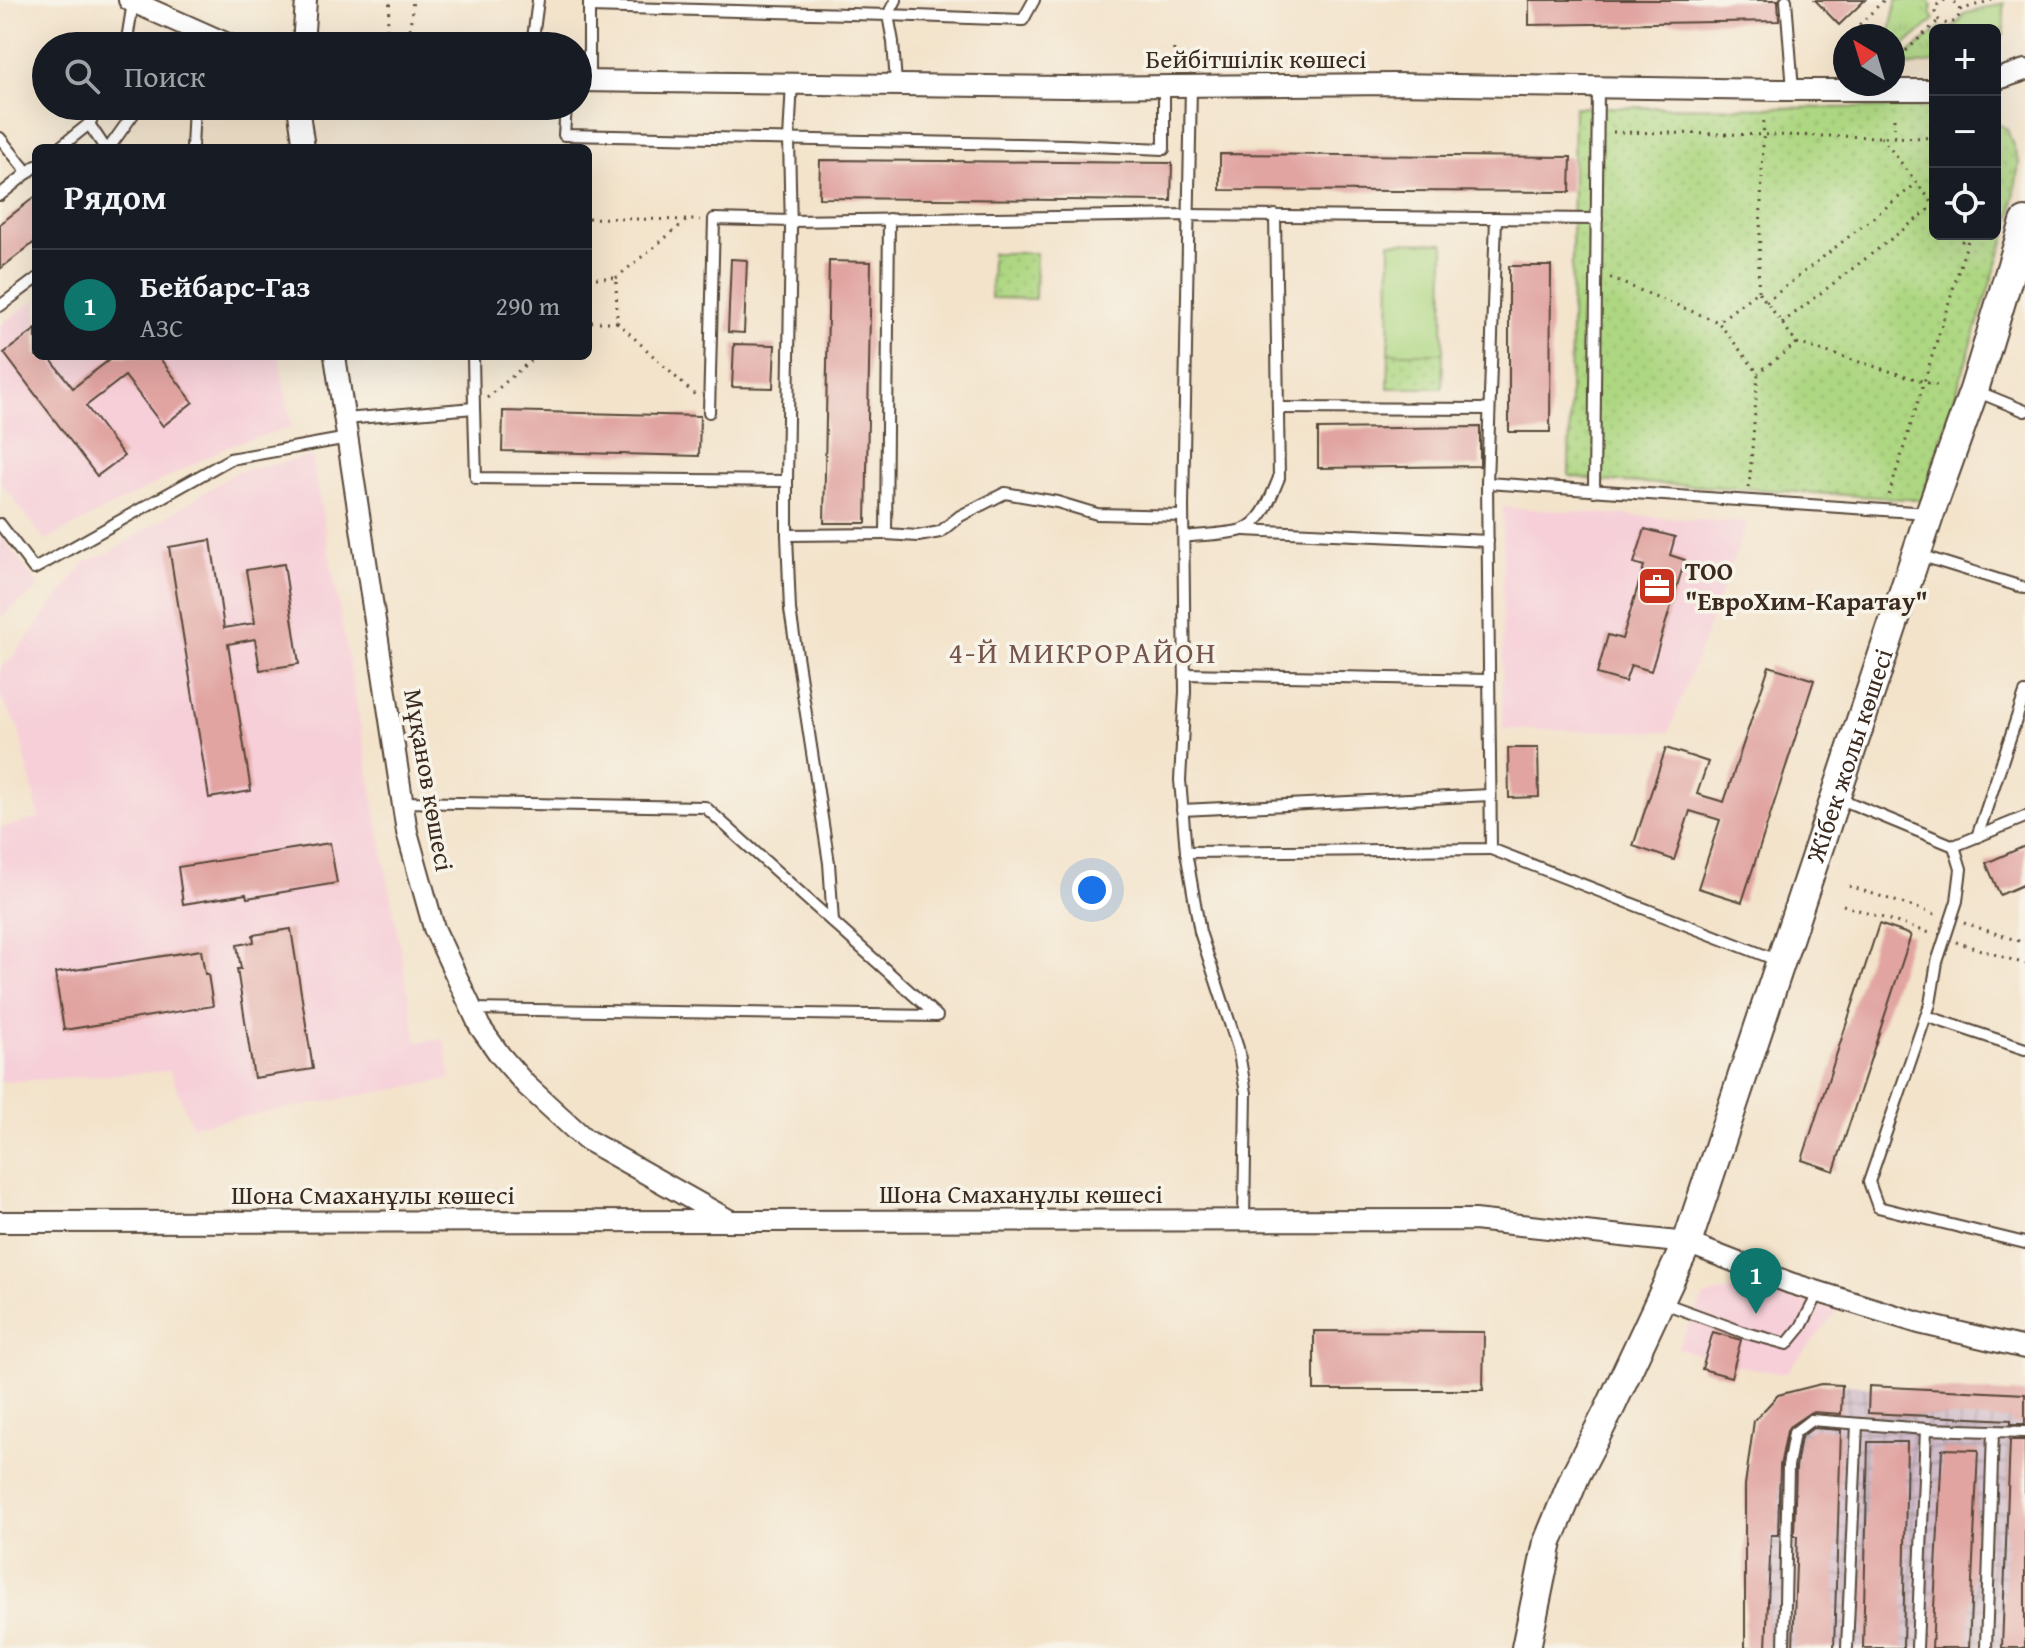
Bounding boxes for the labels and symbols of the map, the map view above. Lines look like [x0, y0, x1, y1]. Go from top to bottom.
north arrow [1833, 24, 1905, 96]
street label: Бейбітшілік көшесі [1145, 39, 1367, 78]
place label: ТОО "ЕвроХим-Каратау" [1685, 551, 1928, 620]
office icon: ТОО "ЕвроХим-Каратау" [1636, 565, 1678, 607]
district label: 4-Й МИКРОРАЙОН [949, 630, 1217, 674]
street label: Жібек жолы көшесі [1795, 643, 1903, 868]
street label: Мұқанов көшесі [394, 686, 465, 874]
your location [1072, 870, 1112, 910]
street label: Шона Смаханұлы көшесі [879, 1174, 1163, 1213]
street label: Шона Смаханұлы көшесі [231, 1175, 515, 1214]
pin: 1 [1730, 1248, 1782, 1314]

